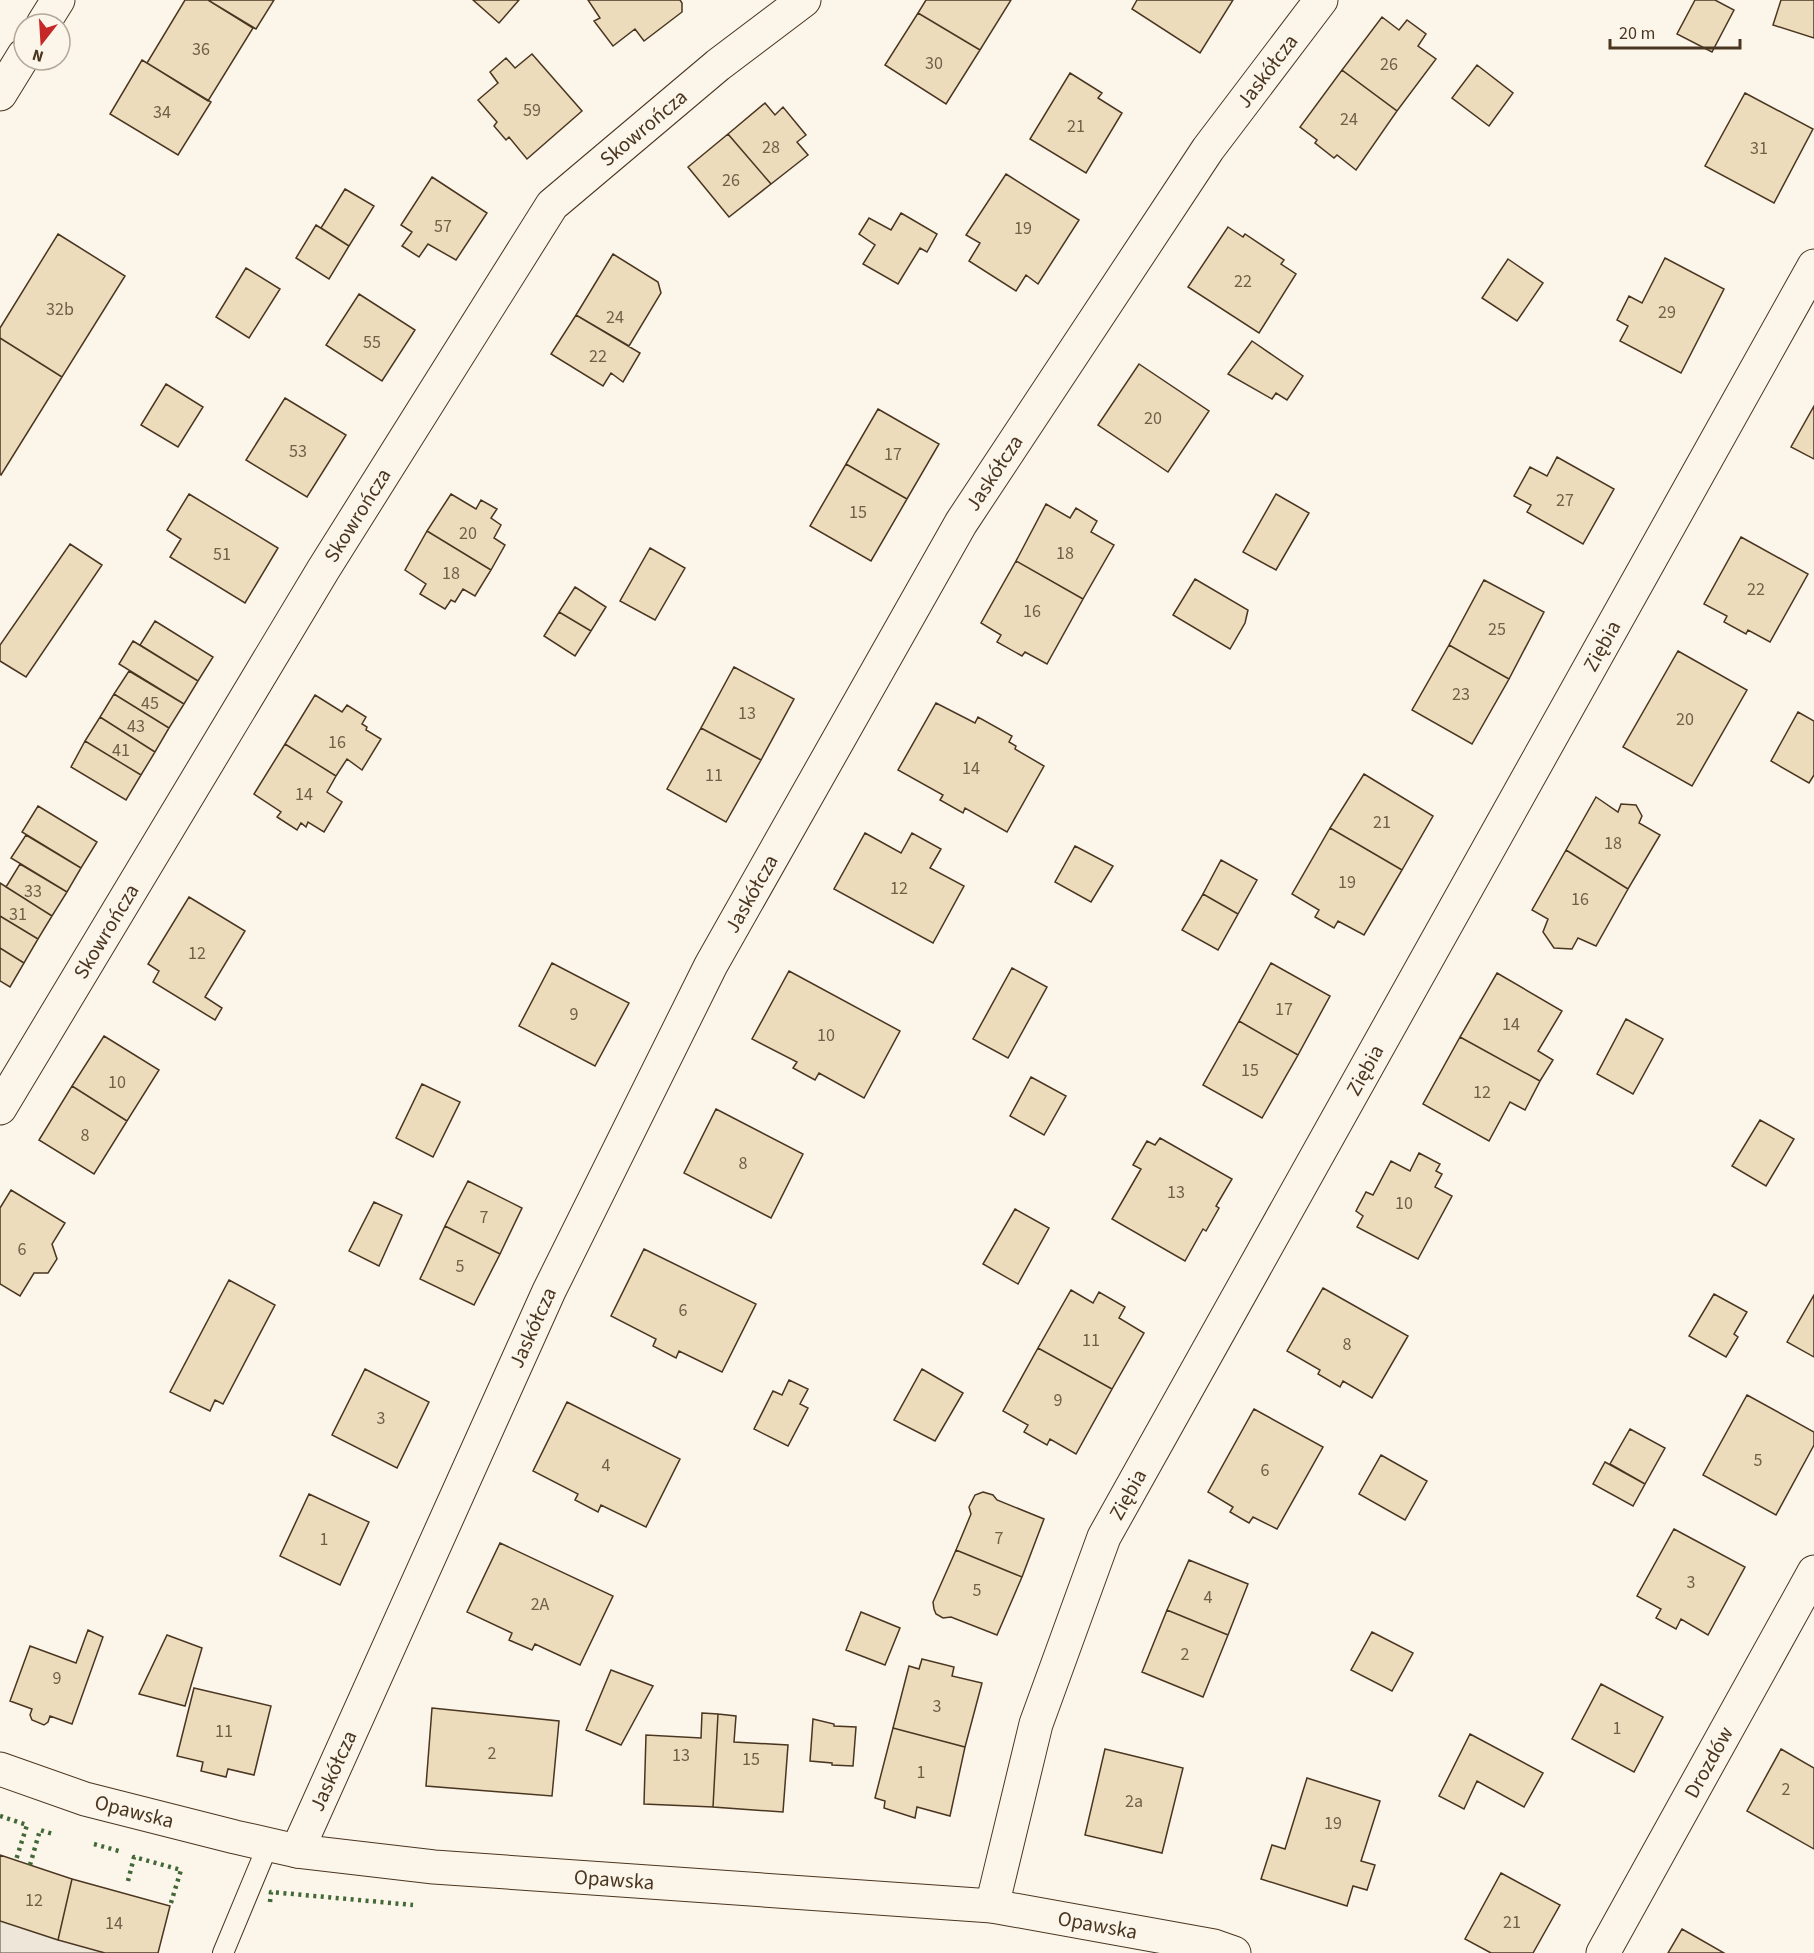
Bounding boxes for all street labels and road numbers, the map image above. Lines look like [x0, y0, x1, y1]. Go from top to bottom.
street label: Jaskółcza [1229, 28, 1305, 114]
street label: Skowrończa [593, 82, 694, 174]
street label: Jaskółcza [958, 429, 1030, 517]
street label: Skowrończa [316, 462, 398, 568]
street label: Ziębia [1575, 615, 1628, 677]
street label: Jaskółcza [717, 849, 785, 938]
street label: Skowrończa [66, 878, 146, 985]
street label: Ziębia [1338, 1039, 1391, 1101]
street label: Jaskółcza [501, 1282, 564, 1373]
street label: Ziębia [1101, 1463, 1154, 1525]
street label: Drozdów [1677, 1721, 1741, 1804]
street label: Jaskółcza [302, 1725, 364, 1816]
street label: Opawska [92, 1787, 177, 1836]
street label: Opawska [573, 1862, 655, 1897]
street label: Opawska [1055, 1903, 1140, 1947]

